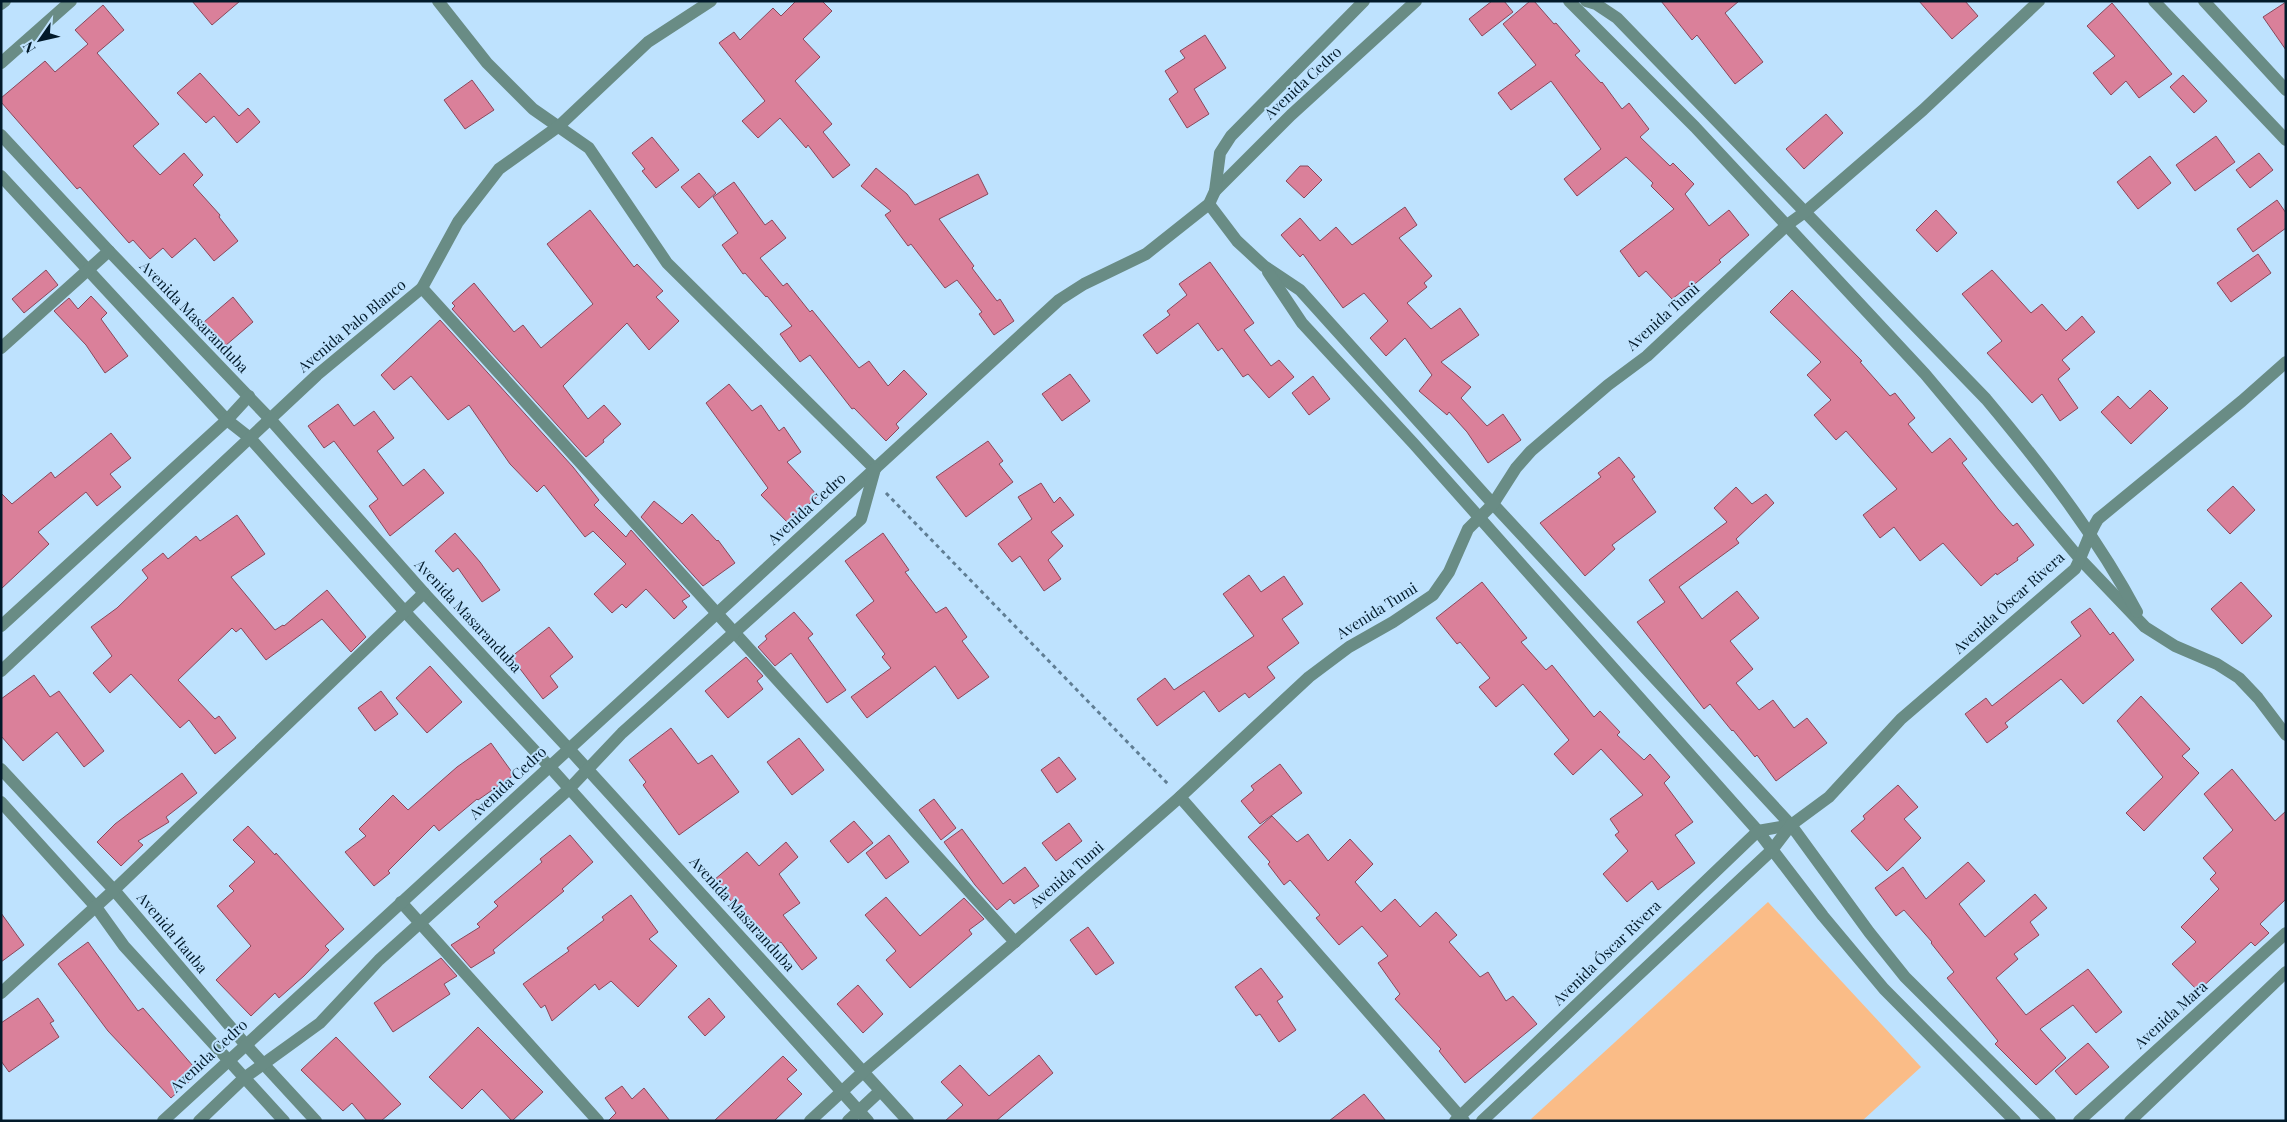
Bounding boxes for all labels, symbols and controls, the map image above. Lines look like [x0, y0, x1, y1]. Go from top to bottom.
north arrow [15, 15, 65, 65]
text: N [18, 38, 40, 57]
street label: Avenida Cedro [1259, 41, 1345, 124]
street label: Avenida Masaranduba [135, 255, 254, 377]
street label: Avenida Palo Blanco [292, 274, 409, 377]
street label: Avenida Tumi [1621, 278, 1704, 355]
street label: Avenida Cedro [762, 468, 850, 549]
street label: Avenida Óscar Rivera [1948, 547, 2069, 658]
street label: Avenida Masaranduba [410, 553, 527, 677]
street label: Avenida Tumi [1331, 577, 1421, 643]
street label: Avenida Cedro [464, 741, 550, 824]
street label: Avenida Tumi [1024, 836, 1108, 913]
street label: Avenida Masaranduba [685, 851, 800, 976]
street label: Avenida Itauba [132, 887, 213, 977]
street label: Avenida Óscar Rivera [1547, 895, 1665, 1010]
street label: Avenida Mara [2129, 976, 2212, 1053]
street label: Avenida Cedro [165, 1014, 251, 1097]

